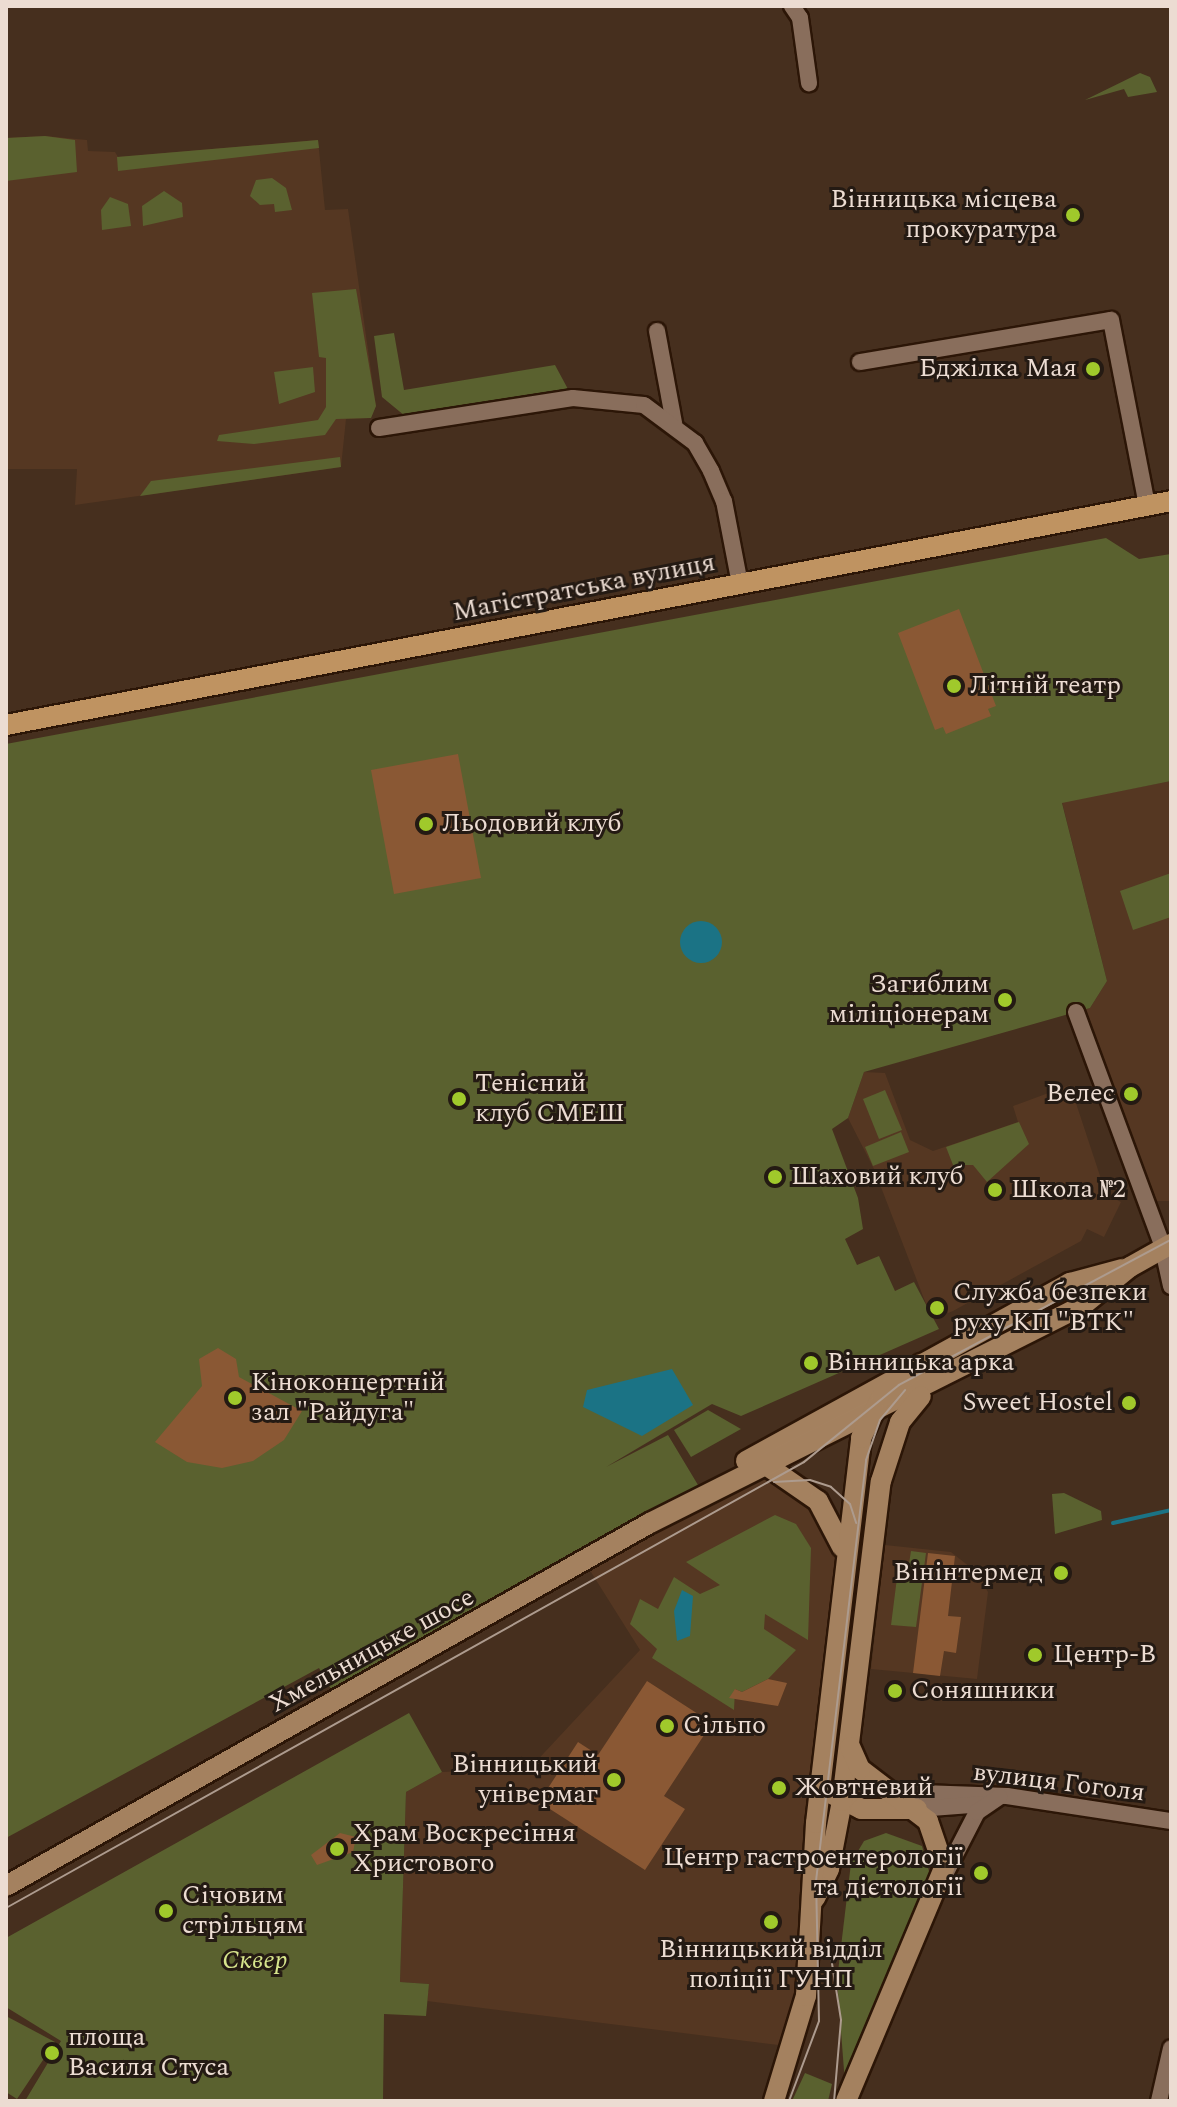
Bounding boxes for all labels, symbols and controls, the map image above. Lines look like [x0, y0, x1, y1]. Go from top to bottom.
place label: Вінницька місцева прокуратура [830, 184, 1057, 246]
marker: Вінницька місцева прокуратура [1064, 206, 1082, 224]
place label: Бджілка Мая [919, 353, 1077, 385]
marker: Бджілка Мая [1084, 360, 1102, 378]
street label: Магістратська вулиця [450, 547, 718, 629]
place label: Літній театр [970, 670, 1121, 702]
marker: Літній театр [945, 677, 963, 695]
place label: Льодовий клуб [442, 808, 622, 840]
marker: Льодовий клуб [417, 815, 435, 833]
place label: Загиблим міліціонерам [829, 969, 989, 1030]
marker: Загиблим міліціонерам [996, 991, 1014, 1009]
place label: Тенісний клуб СМЕШ [475, 1068, 625, 1130]
place label: Велес [1046, 1078, 1115, 1110]
marker: Велес [1122, 1085, 1140, 1103]
marker: Тенісний клуб СМЕШ [450, 1090, 468, 1108]
place label: Шаховий клуб [791, 1161, 964, 1193]
marker: Шаховий клуб [766, 1168, 784, 1186]
place label: Школа №2 [1011, 1174, 1126, 1206]
marker: Школа №2 [986, 1181, 1004, 1199]
place label: Служба безпеки руху КП "ВТК" [953, 1277, 1147, 1338]
marker: Служба безпеки руху КП "ВТК" [928, 1299, 946, 1317]
place label: Вінницька арка [827, 1347, 1015, 1379]
marker: Вінницька арка [802, 1354, 820, 1372]
place label: Кіноконцертній зал "Райдуга" [251, 1367, 445, 1428]
place label: Sweet Hostel [963, 1387, 1113, 1419]
marker: Кіноконцертній зал "Райдуга" [226, 1389, 244, 1407]
marker: Sweet Hostel [1120, 1394, 1138, 1412]
place label: Вінінтермед [894, 1557, 1043, 1589]
marker: Вінінтермед [1050, 1562, 1072, 1584]
street label: Хмельницьке шосе [264, 1582, 480, 1720]
place label: Центр-В [1053, 1639, 1156, 1671]
marker: Центр-В [1024, 1644, 1046, 1666]
place label: Соняшники [911, 1675, 1055, 1707]
marker: Соняшники [886, 1682, 904, 1700]
place label: Сільпо [683, 1710, 766, 1742]
marker: Сільпо [658, 1717, 676, 1735]
place label: Вінницький універмаг [452, 1749, 598, 1810]
street label: вулиця Гоголя [971, 1757, 1147, 1809]
marker: Вінницький універмаг [605, 1771, 623, 1789]
place label: Жовтневий [795, 1772, 933, 1804]
marker: Жовтневий [770, 1779, 788, 1797]
place label: Храм Воскресіння Христового [353, 1818, 576, 1880]
marker: Храм Воскресіння Христового [328, 1840, 346, 1858]
place label: Центр гастроентерології та дієтології [663, 1842, 963, 1904]
marker: Центр гастроентерології та дієтології [970, 1862, 992, 1884]
place label: Січовим стрільцям [182, 1880, 305, 1942]
marker: Січовим стрільцям [157, 1902, 175, 1920]
marker: Вінницький відділ поліції ГУНП [762, 1913, 780, 1931]
place label: Вінницький відділ поліції ГУНП [659, 1934, 883, 1996]
park label: Сквер [222, 1945, 288, 1977]
place label: площа Василя Стуса [68, 2022, 229, 2084]
marker: площа Василя Стуса [43, 2044, 61, 2062]

